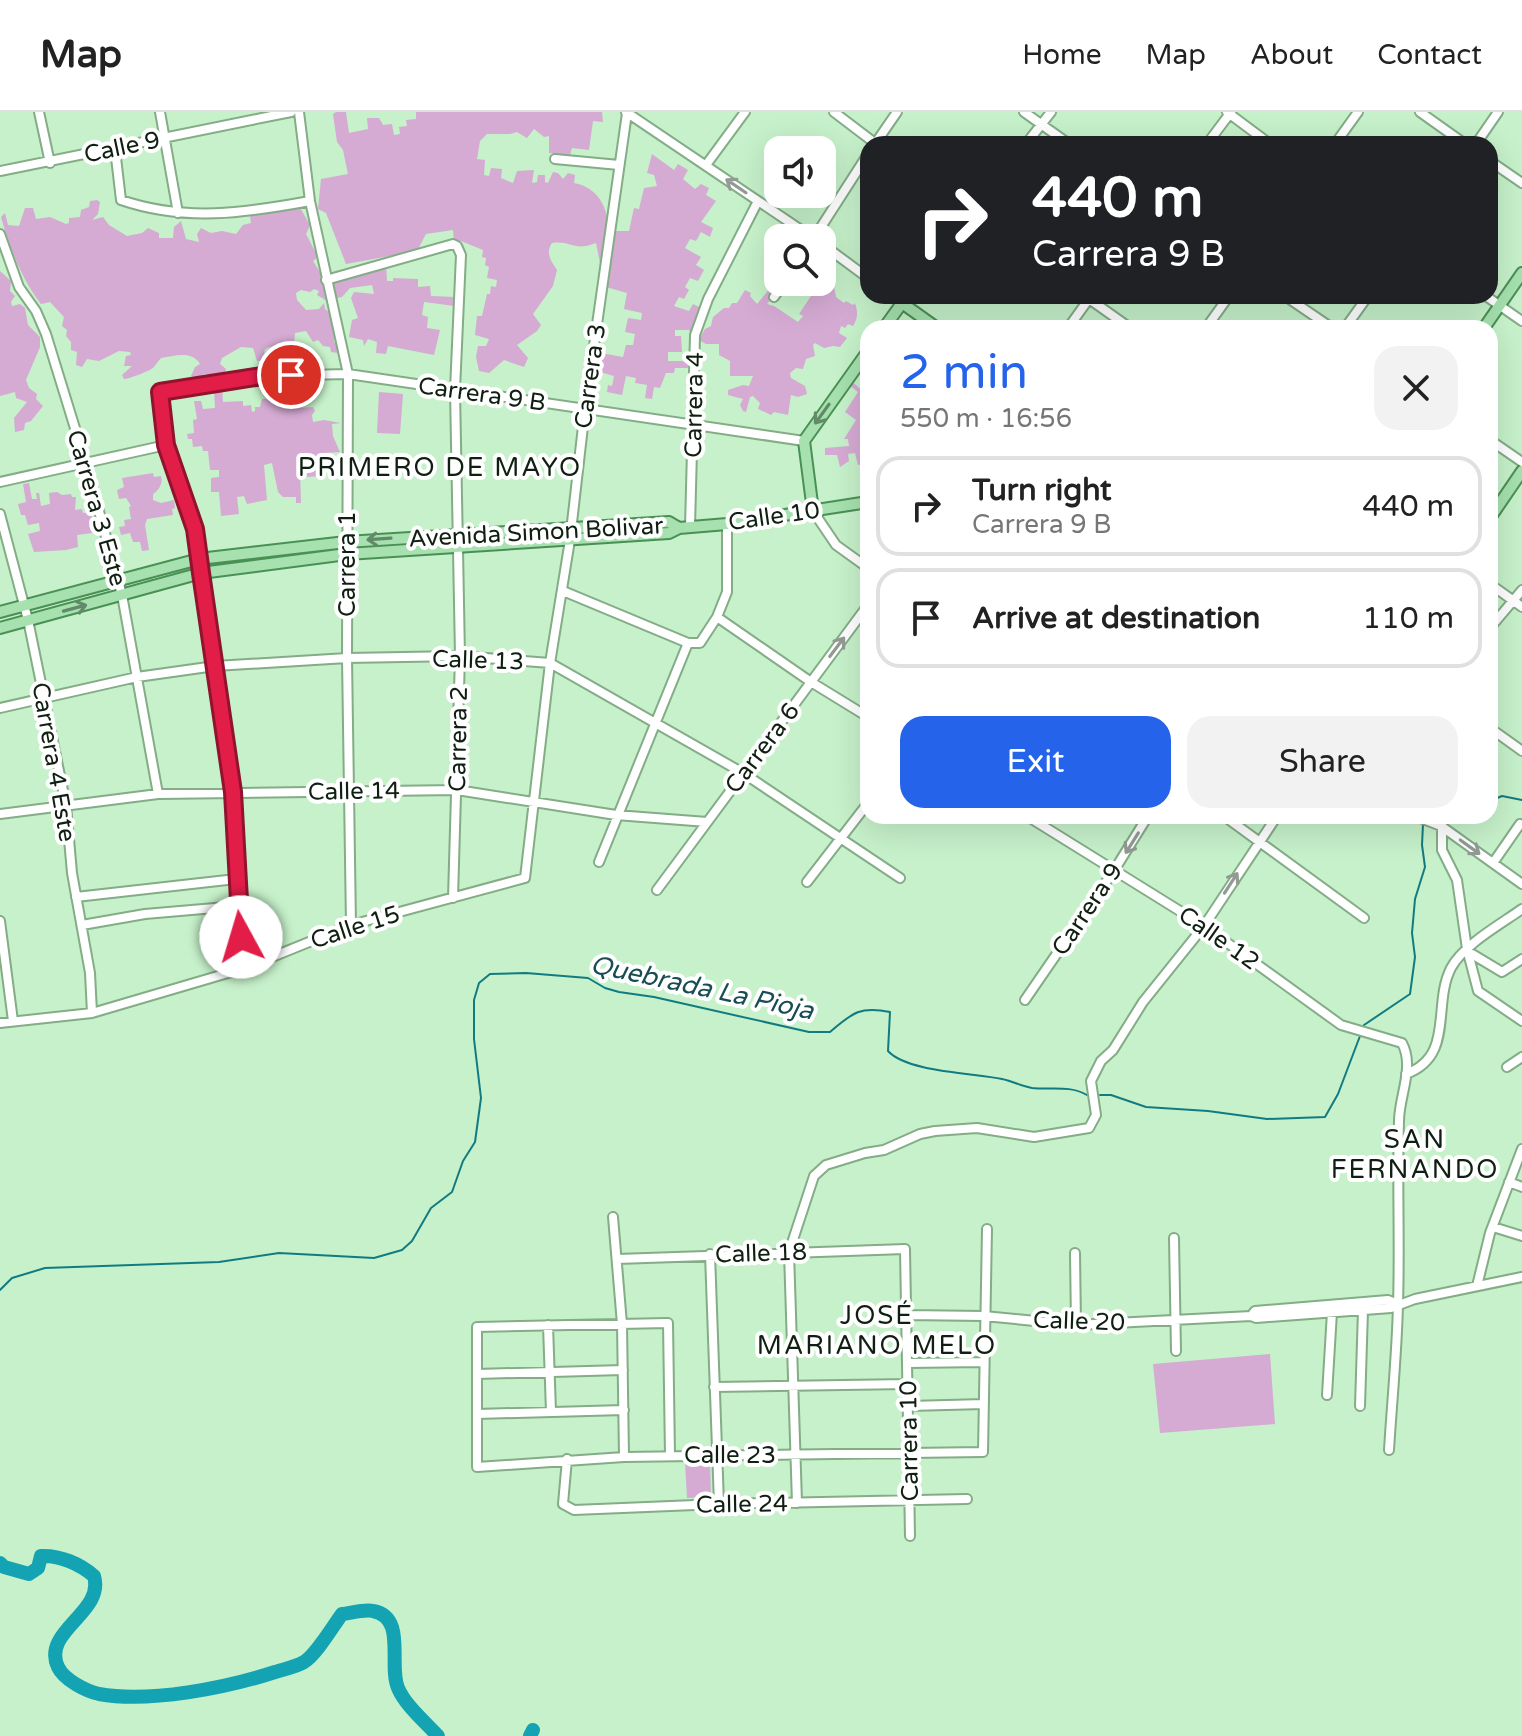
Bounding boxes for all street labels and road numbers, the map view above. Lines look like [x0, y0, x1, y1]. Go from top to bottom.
street label: Calle 9 [81, 125, 163, 170]
street label: Carrera 3 [569, 322, 612, 430]
street label: Carrera 4 [679, 352, 710, 458]
street label: Carrera 9 B [416, 371, 548, 418]
street label: Carrera 3 Este [60, 427, 133, 590]
street label: Calle 10 [726, 496, 822, 537]
street label: Carrera 1 [333, 511, 362, 617]
street label: Avenida Simon Bolivar [408, 511, 665, 554]
street label: Calle 13 [431, 644, 525, 677]
street label: Carrera 4 Este [25, 680, 82, 844]
street label: Carrera 2 [443, 686, 474, 792]
street label: Carrera 6 [719, 697, 806, 799]
street label: Calle 14 [308, 776, 400, 807]
street label: Carrera 9 [1046, 857, 1129, 961]
street label: Calle 15 [307, 899, 403, 955]
street label: Calle 12 [1173, 900, 1265, 977]
street label: Calle 18 [714, 1237, 808, 1270]
street label: Calle 20 [1032, 1305, 1126, 1338]
street label: Carrera 10 [894, 1380, 925, 1502]
street label: Calle 23 [684, 1441, 776, 1470]
street label: Calle 24 [696, 1489, 788, 1520]

